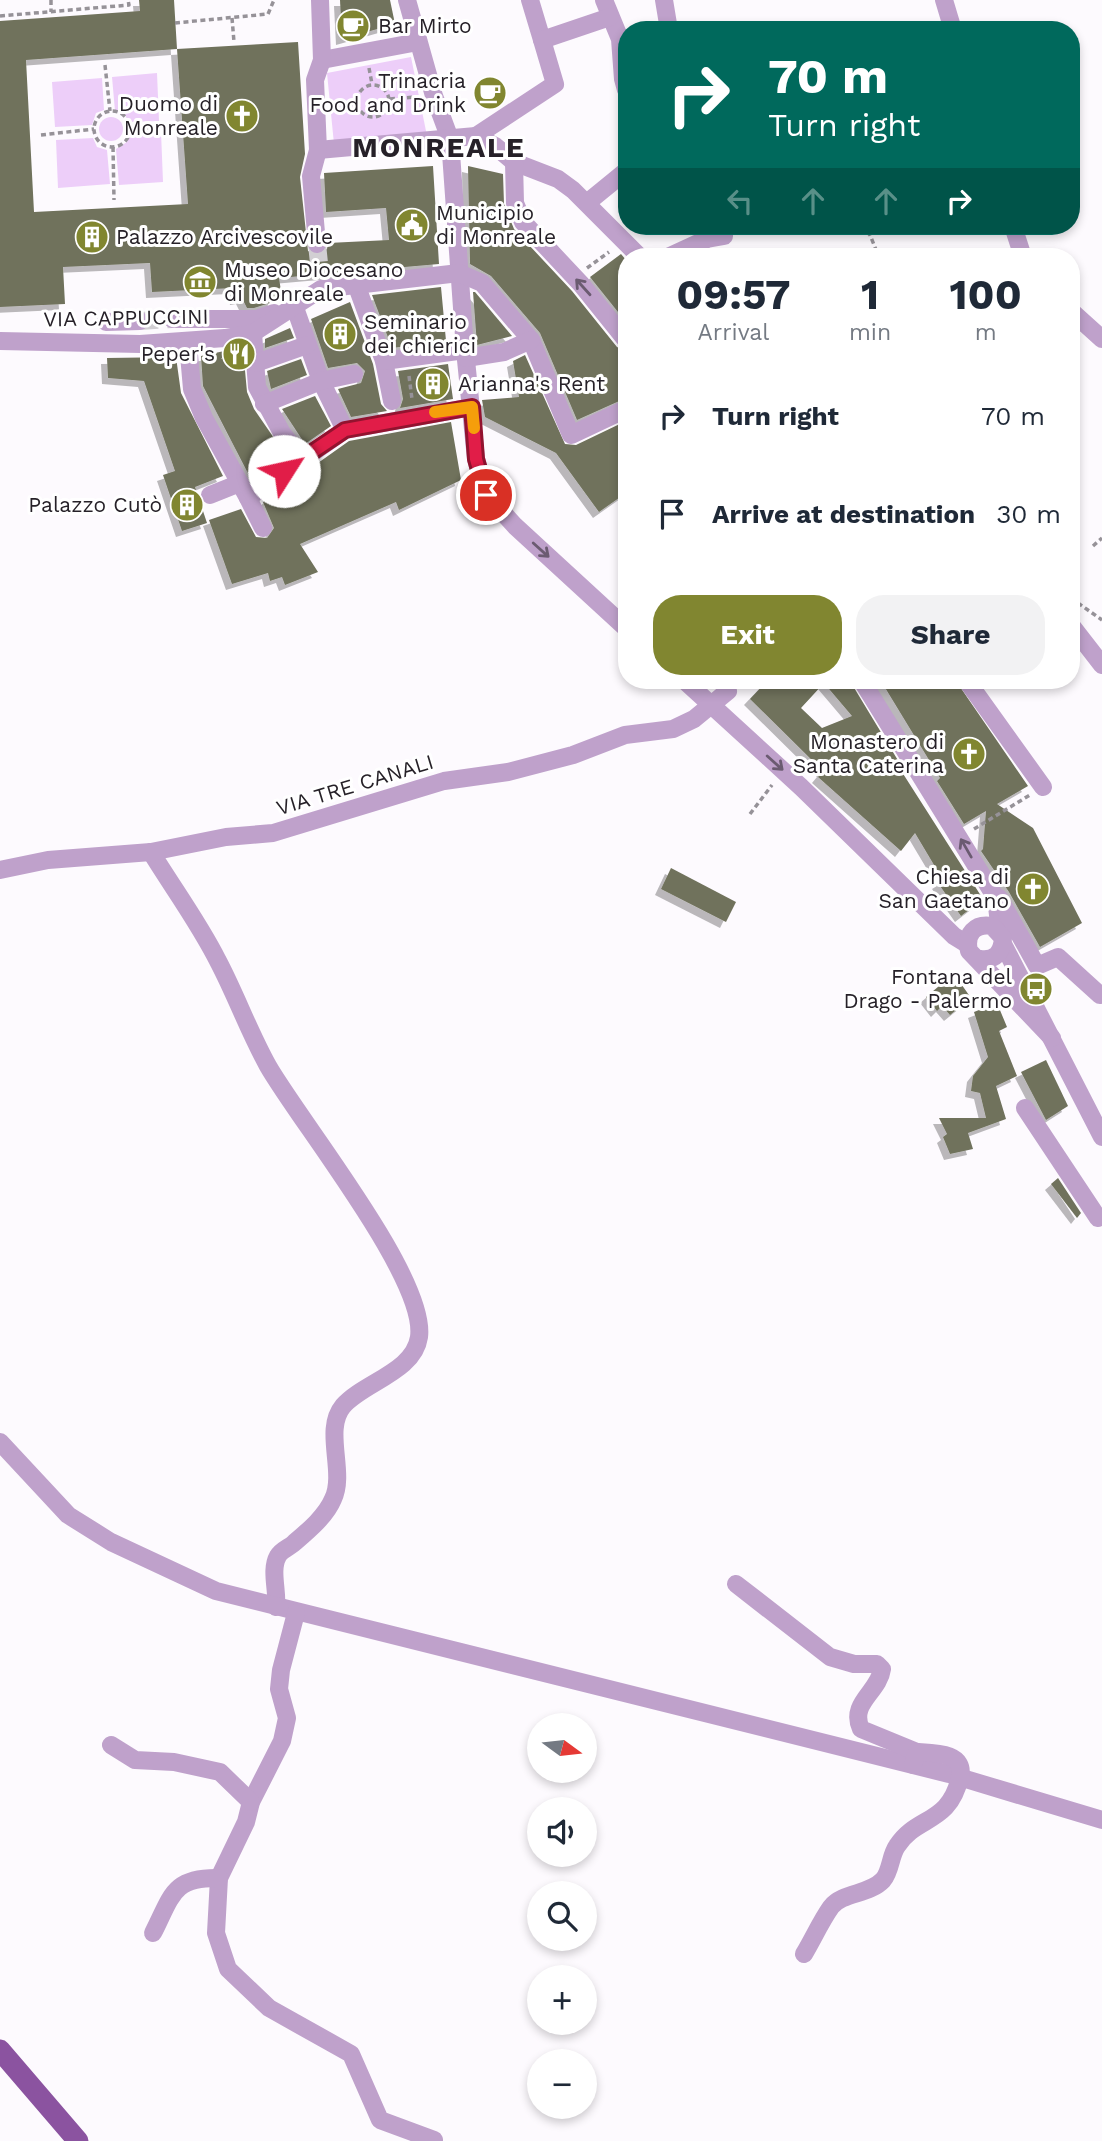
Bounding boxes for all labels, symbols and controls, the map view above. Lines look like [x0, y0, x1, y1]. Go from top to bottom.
cafe icon: Bar Mirto [334, 7, 372, 45]
place label: Bar Mirto [378, 13, 472, 38]
text: 70 m [768, 47, 888, 105]
icon: right [653, 49, 744, 140]
place label: Trinacria Food and Drink [310, 68, 466, 117]
cafe icon: Trinacria Food and Drink [471, 74, 509, 112]
place label: Duomo di Monreale [119, 91, 218, 140]
church icon: Duomo di Monreale [223, 97, 261, 135]
text: Turn right [768, 106, 920, 144]
district label: MONREALE [352, 131, 526, 164]
icon: left [721, 182, 759, 220]
icon: ahead [794, 182, 832, 220]
icon: ahead [867, 182, 905, 220]
icon: right [940, 182, 978, 220]
place label: Municipio di Monreale [436, 200, 556, 249]
public building icon: Municipio di Monreale [393, 206, 431, 244]
building icon: Palazzo Arcivescovile [73, 218, 111, 256]
place label: Palazzo Arcivescovile [116, 224, 333, 249]
place label: Museo Diocesano di Monreale [224, 257, 403, 306]
museum icon: Museo Diocesano di Monreale [181, 263, 219, 301]
text: 09:57 [676, 270, 791, 319]
text: 1 [861, 270, 879, 319]
text: 100 [950, 270, 1022, 319]
one-way arrow [575, 278, 591, 296]
street label: VIA CAPPUCCINI [43, 304, 209, 331]
place label: Seminario dei chierici [364, 309, 476, 358]
building icon: Seminario dei chierici [321, 315, 359, 353]
text: Arrival [698, 319, 769, 346]
text: min [849, 319, 891, 346]
text: m [975, 319, 997, 346]
restaurant icon: Peper's [220, 335, 258, 373]
place label: Peper's [141, 341, 215, 366]
building icon: Arianna's Rent [414, 365, 452, 403]
place label: Arianna's Rent [458, 371, 605, 396]
icon: right [653, 397, 691, 435]
text: Turn right [712, 401, 839, 431]
text: 70 m [981, 401, 1045, 431]
position arrow [247, 434, 321, 508]
pin [456, 465, 516, 525]
icon: arrive [467, 476, 505, 514]
building icon: Palazzo Cutò [168, 486, 206, 524]
place label: Palazzo Cutò [28, 492, 162, 517]
icon: arrive [653, 495, 691, 533]
text: Arrive at destination [712, 499, 975, 529]
text: 30 m [996, 499, 1061, 529]
one-way arrow [532, 541, 549, 558]
button: Exit [653, 595, 842, 675]
button: Share [856, 595, 1045, 675]
place label: Monastero di Santa Caterina [793, 729, 944, 778]
church icon: Monastero di Santa Caterina [950, 735, 988, 773]
street label: VIA TRE CANALI [273, 749, 436, 820]
one-way arrow [766, 755, 784, 771]
one-way arrow [959, 838, 973, 858]
place label: Chiesa di San Gaetano [879, 864, 1009, 913]
church icon: Chiesa di San Gaetano [1014, 870, 1052, 908]
place label: Fontana del Drago - Palermo [844, 964, 1013, 1013]
bus stop icon: Fontana del Drago - Palermo [1017, 970, 1055, 1008]
north arrow [527, 1713, 597, 1783]
map controls [527, 1713, 597, 2119]
button: sound [527, 1797, 597, 1867]
button: search [527, 1881, 597, 1951]
button: + [527, 1965, 597, 2035]
button: − [527, 2049, 597, 2119]

